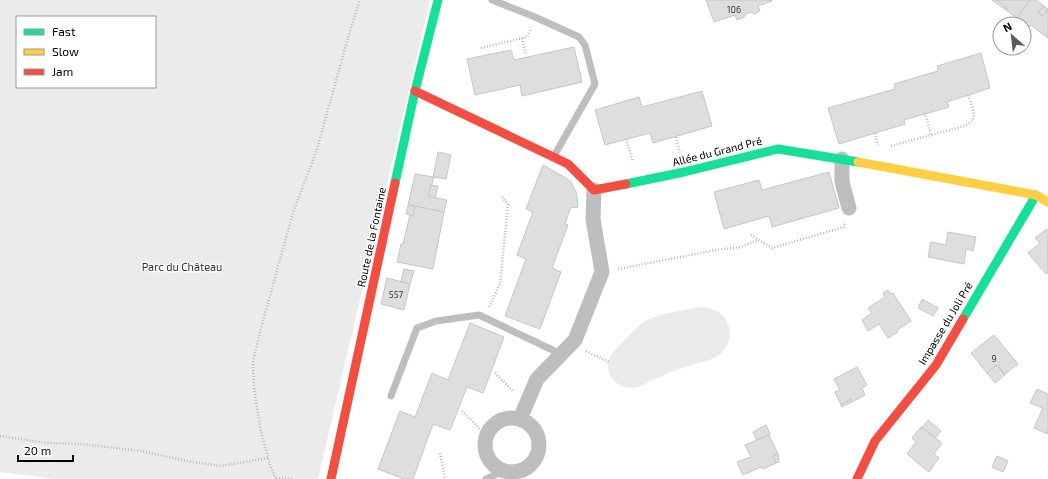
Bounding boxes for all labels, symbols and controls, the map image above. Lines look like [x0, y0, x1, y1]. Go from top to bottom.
house number: 106 [727, 4, 741, 15]
legend [16, 16, 156, 88]
north arrow [992, 16, 1032, 56]
text: N [1001, 19, 1014, 34]
text: Fast [52, 24, 76, 38]
text: Slow [52, 44, 79, 58]
text: Jam [52, 64, 73, 78]
street label: Allée du Grand Pré [671, 134, 763, 168]
street label: Route de la Fontaine [354, 186, 388, 288]
park label: Parc du Château [142, 260, 222, 273]
street label: Impasse du Joli Pré [915, 279, 975, 367]
house number: 557 [389, 289, 404, 300]
house number: 9 [991, 353, 997, 364]
scale bar [18, 437, 73, 463]
text: 20 m [24, 443, 51, 457]

